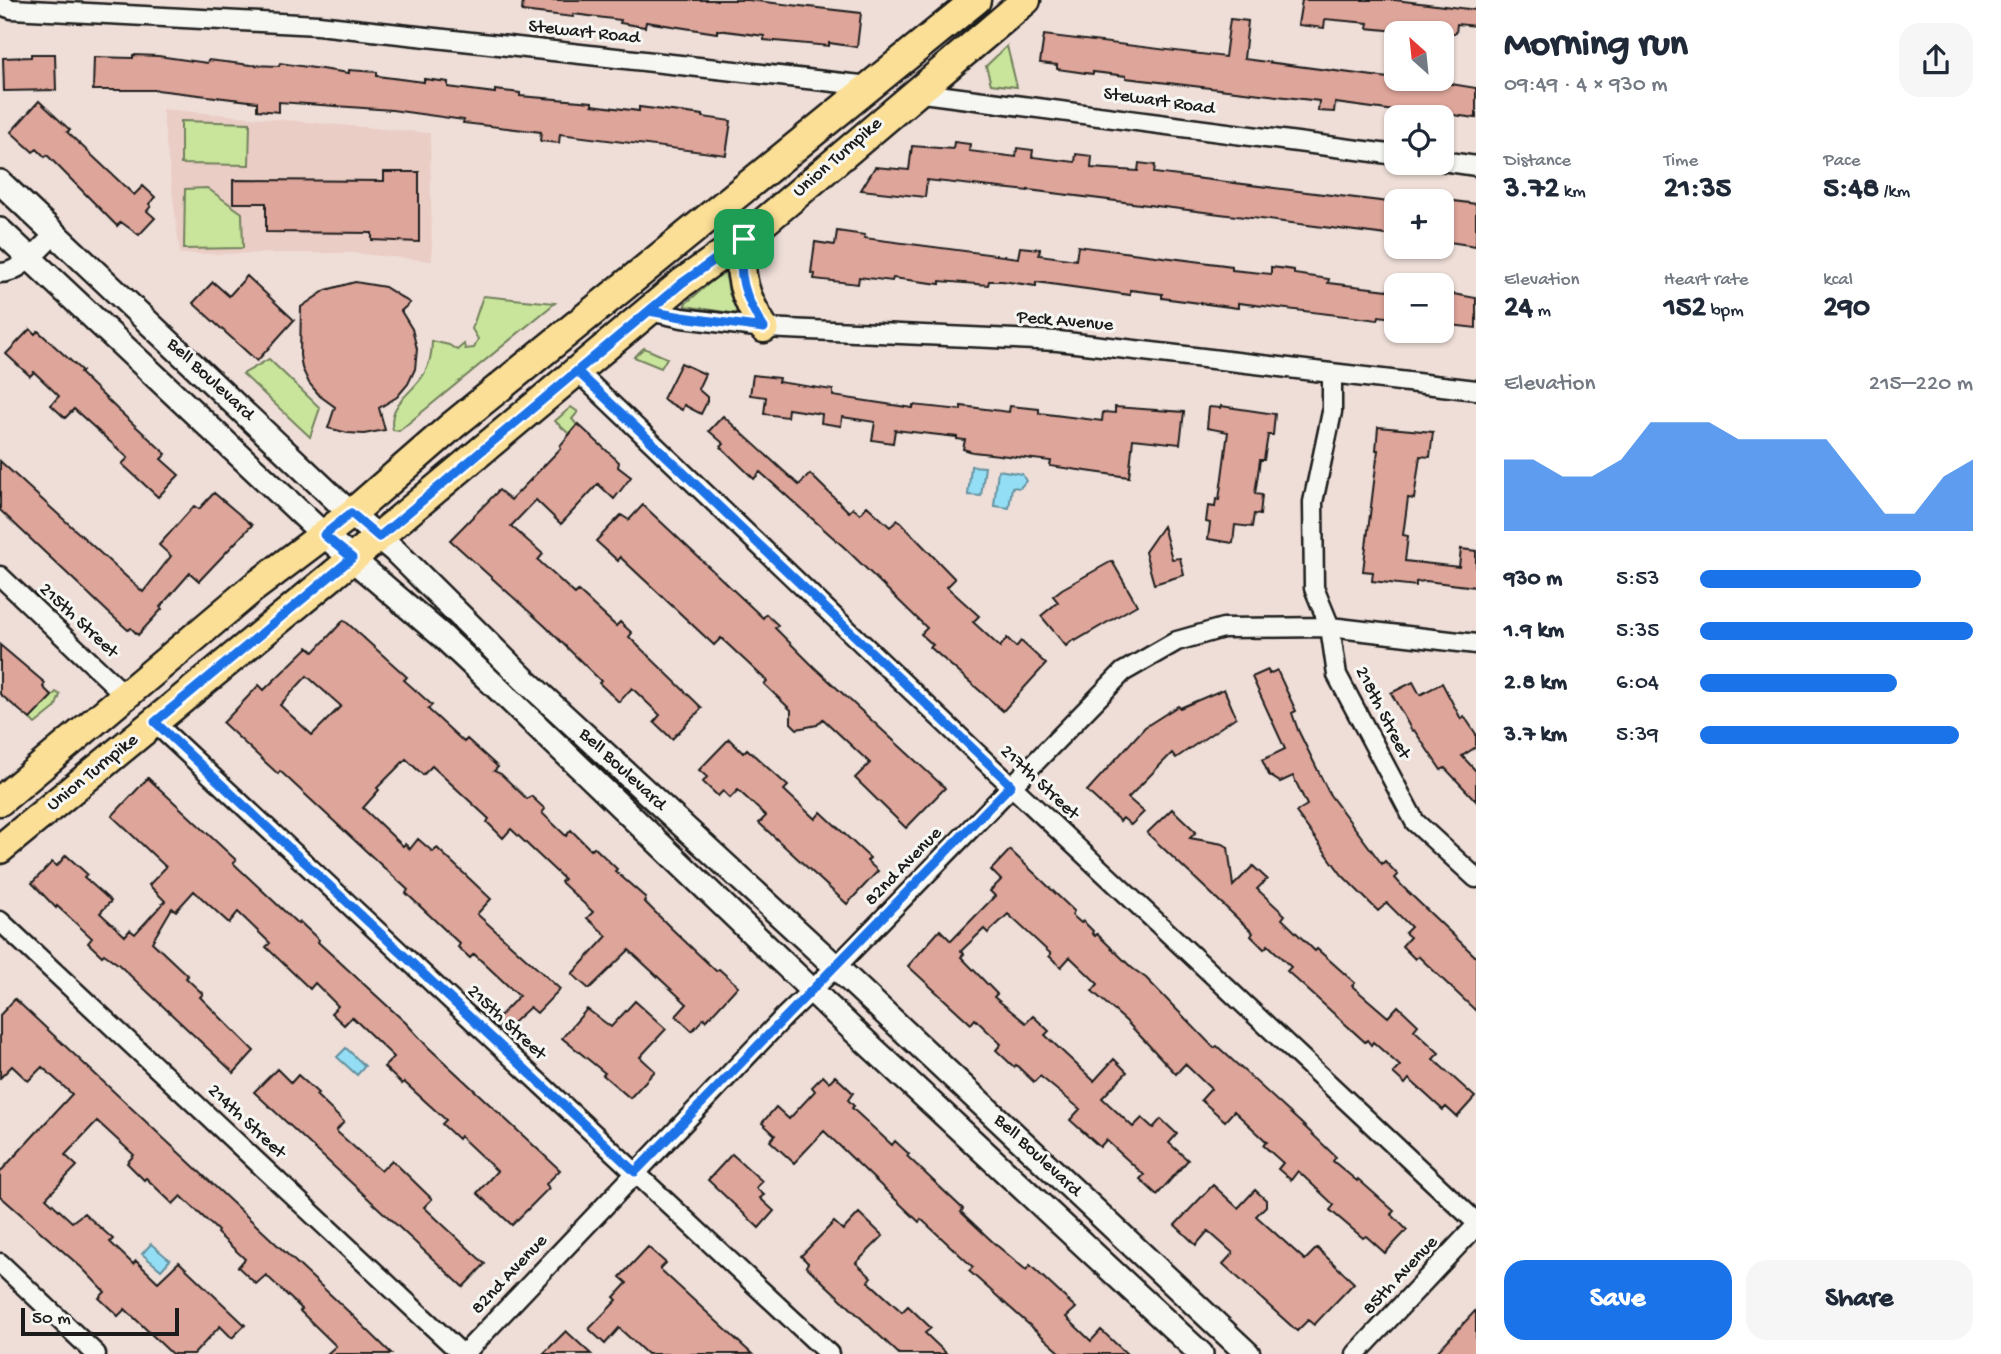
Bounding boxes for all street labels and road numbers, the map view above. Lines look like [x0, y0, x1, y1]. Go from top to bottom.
street label: Stewart Road [527, 16, 643, 50]
street label: Stewart Road [1102, 83, 1218, 121]
street label: Union Turnpike [788, 113, 888, 203]
street label: Peck Avenue [1015, 306, 1114, 338]
street label: Bell Boulevard [161, 333, 260, 428]
street label: 215th Street [34, 578, 124, 665]
street label: 218th Street [1349, 663, 1416, 765]
street label: Bell Boulevard [573, 723, 672, 818]
street label: Union Turnpike [43, 729, 144, 817]
street label: 217th Street [995, 740, 1085, 827]
street label: 82nd Avenue [860, 822, 948, 912]
street label: 215th Street [462, 980, 552, 1067]
street label: 214th Street [202, 1080, 292, 1166]
street label: Bell Boulevard [988, 1109, 1087, 1204]
street label: 82nd Avenue [467, 1230, 553, 1320]
street label: 85th Avenue [1358, 1231, 1444, 1320]

